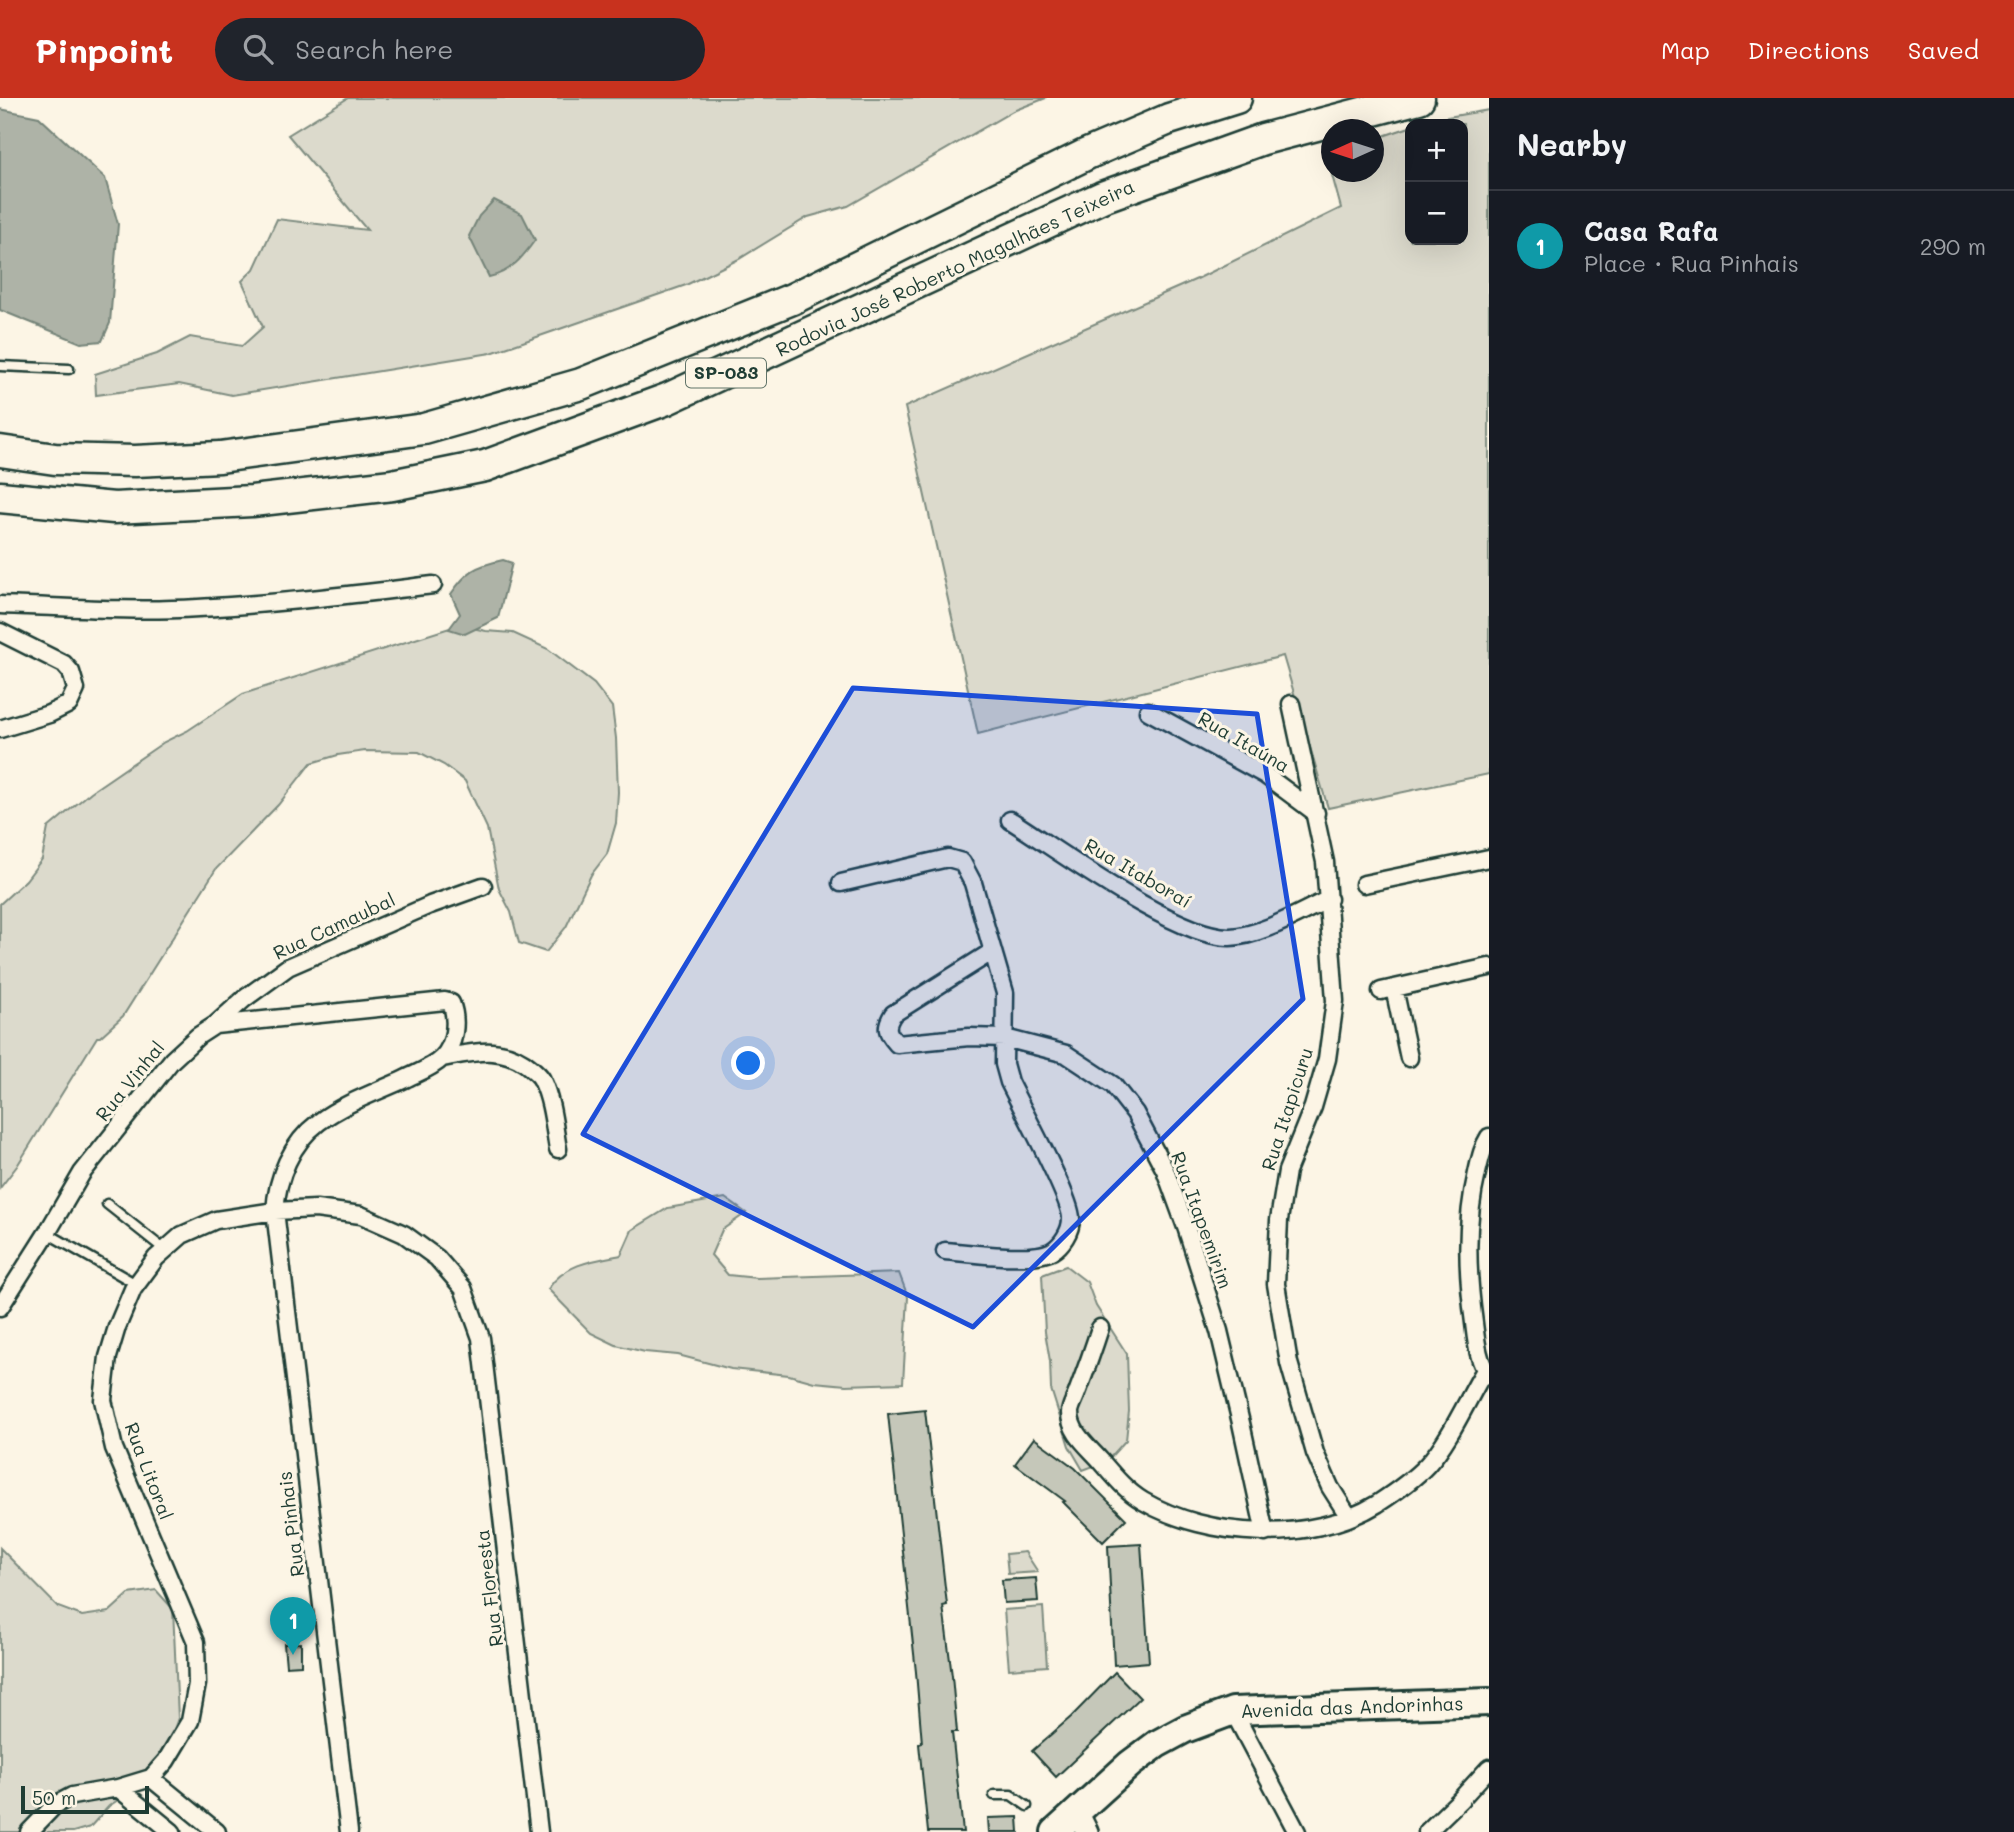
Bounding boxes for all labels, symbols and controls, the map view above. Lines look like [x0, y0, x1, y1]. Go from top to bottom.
search box [215, 18, 705, 81]
text: Pinpoint [35, 28, 173, 71]
icon: search [239, 30, 277, 68]
text: Search here [295, 32, 453, 66]
text: Map [1661, 34, 1710, 65]
text: Directions [1748, 34, 1870, 65]
text: Saved [1908, 34, 1979, 65]
north arrow [1321, 119, 1384, 182]
map controls [1405, 119, 1468, 245]
button: + [1405, 119, 1468, 182]
text: Nearby [1517, 124, 1627, 164]
street label: Rodovia José Roberto Magalhães Teixeira [771, 173, 1138, 362]
button: − [1405, 182, 1468, 245]
text: Casa Rafa [1584, 214, 1719, 248]
text: 1 [1535, 231, 1545, 261]
text: 290 m [1920, 231, 1986, 261]
text: Place · Rua Pinhais [1584, 248, 1799, 278]
road number: SP-083 [686, 358, 766, 388]
street label: Rua Itaúna [1194, 705, 1295, 778]
street label: Rua Itaboraí [1080, 832, 1196, 913]
street label: Rua Camaubal [269, 886, 399, 965]
street label: Rua Vinhal [90, 1035, 170, 1126]
street label: Rua Itapicuru [1255, 1044, 1318, 1174]
your location [731, 1046, 765, 1080]
street label: Rua Itapemirim [1166, 1148, 1239, 1292]
street label: Rua Litoral [120, 1419, 179, 1523]
street label: Rua Pinhais [272, 1470, 309, 1578]
street label: Rua Floresta [469, 1528, 508, 1648]
pin: 1 [270, 1597, 316, 1655]
street label: Avenida das Andorinhas [1240, 1690, 1464, 1723]
scale bar [21, 1783, 149, 1815]
text: 50 m [32, 1785, 76, 1810]

